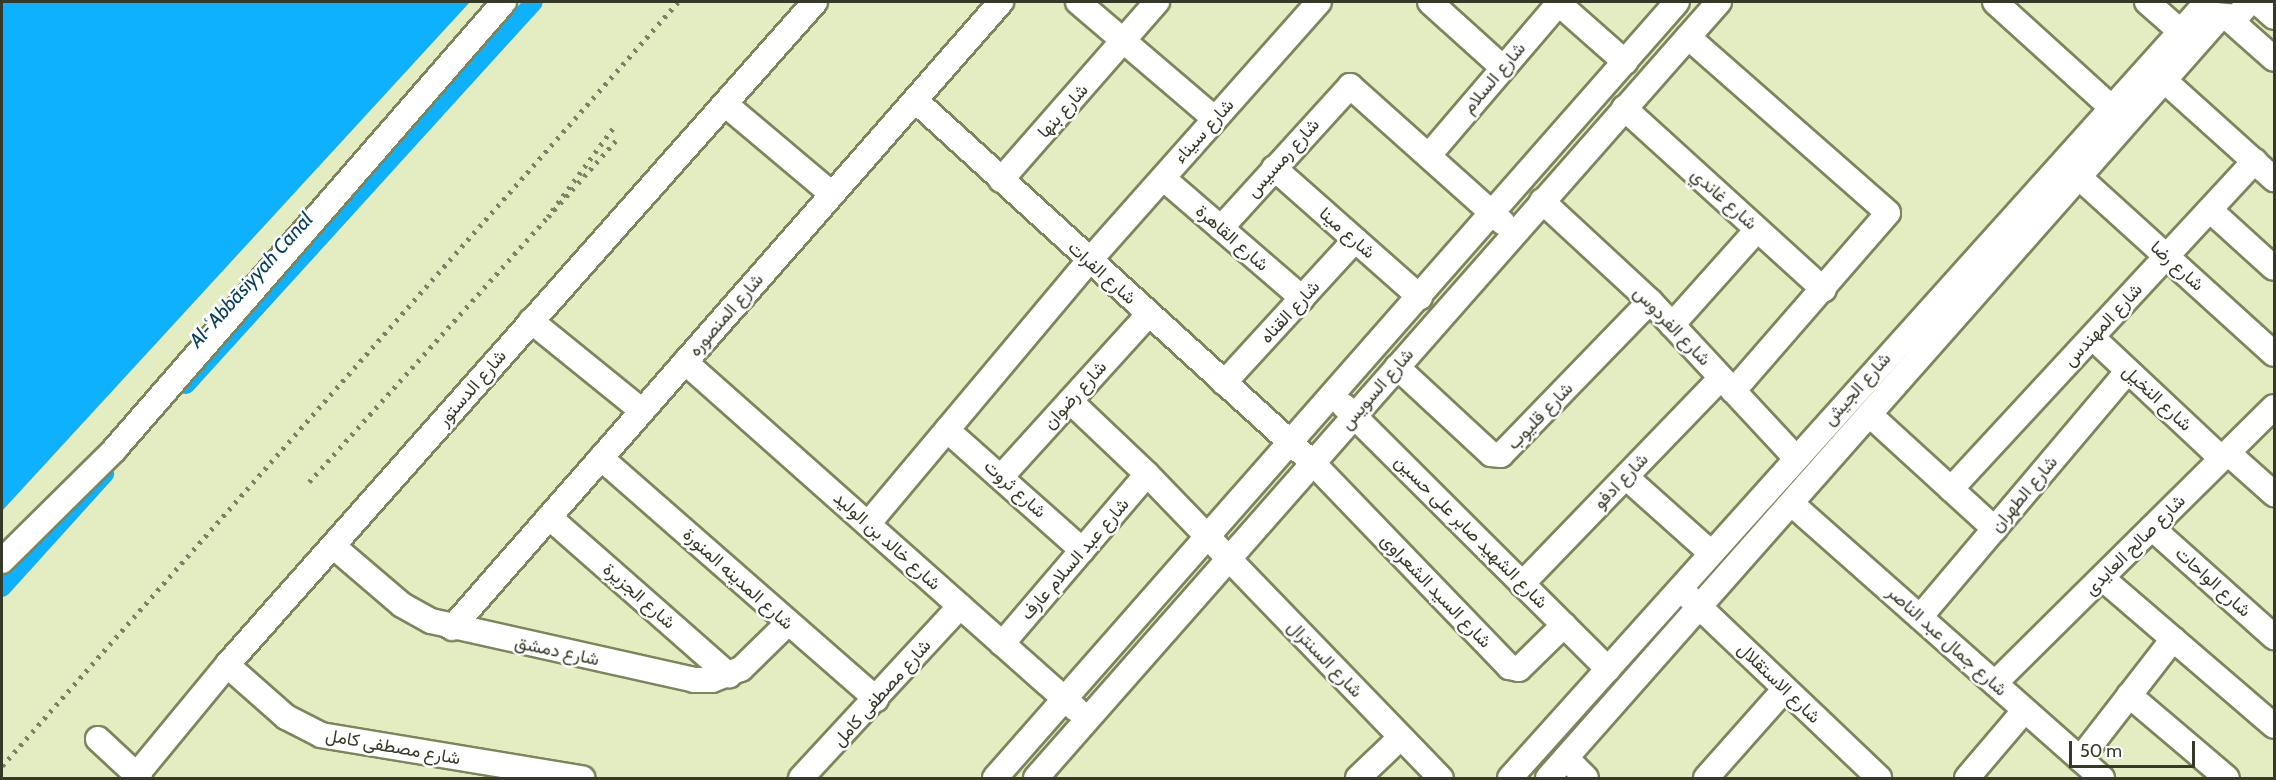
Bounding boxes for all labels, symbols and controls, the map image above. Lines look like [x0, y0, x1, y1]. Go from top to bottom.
street label: شارع السلام [1458, 38, 1530, 118]
street label: شارع بنها [1033, 80, 1093, 142]
street label: شارع سيناء [1170, 94, 1238, 168]
street label: شارع رمسيس [1242, 114, 1324, 202]
street label: شارع غاندي [1686, 164, 1762, 234]
street label: شارع القاهرة [1191, 200, 1273, 276]
street label: شارع مينا [1315, 203, 1379, 263]
water label: Al-ʿAbbāsiyyah Canal [184, 208, 318, 352]
street label: شارع رضا [2146, 236, 2208, 296]
street label: شارع الفرات [1063, 237, 1141, 309]
street label: شارع المنصوره [684, 269, 768, 361]
street label: شارع القناه [1256, 276, 1324, 348]
street label: شارع المهندس [2059, 279, 2147, 371]
street label: شارع الفردوس [1629, 282, 1715, 370]
street label: شارع السويس [1336, 344, 1418, 434]
street label: شارع الدستور [433, 345, 511, 431]
street label: شارع الجيش [1819, 348, 1895, 430]
street label: شارع رضوان [1039, 356, 1111, 434]
street label: شارع النخيل [2118, 360, 2196, 436]
street label: شارع قليوب [1503, 378, 1577, 454]
street label: شارع ادفو [1589, 449, 1653, 513]
street label: شارع الشهيد صابر على حسين [1390, 451, 1552, 613]
street label: شارع الطهران [1986, 452, 2062, 536]
street label: شارع ثروت [979, 455, 1051, 523]
street label: شارع خالد بن الوليد [829, 487, 945, 595]
street label: شارع صالح العايدى [2080, 490, 2190, 600]
street label: شارع عبد السلام عارف [1016, 494, 1134, 624]
street label: شارع المدينه المنورة [678, 524, 798, 634]
street label: شارع السيد الشعراوى [1376, 529, 1496, 653]
street label: شارع الواحات [2171, 542, 2255, 622]
street label: شارع الجزيرة [598, 559, 680, 633]
street label: شارع جمال عبد الناصر [1882, 581, 2012, 701]
street label: شارع السنترال [1283, 616, 1367, 702]
street label: شارع دمشق [513, 631, 601, 671]
street label: شارع مصطفى كامل [828, 635, 936, 751]
street label: شارع الاستقلال [1733, 638, 1825, 728]
street label: شارع مصطفى كامل [324, 725, 462, 769]
scale bar [2072, 729, 2198, 767]
text: 50 m [2080, 740, 2122, 762]

